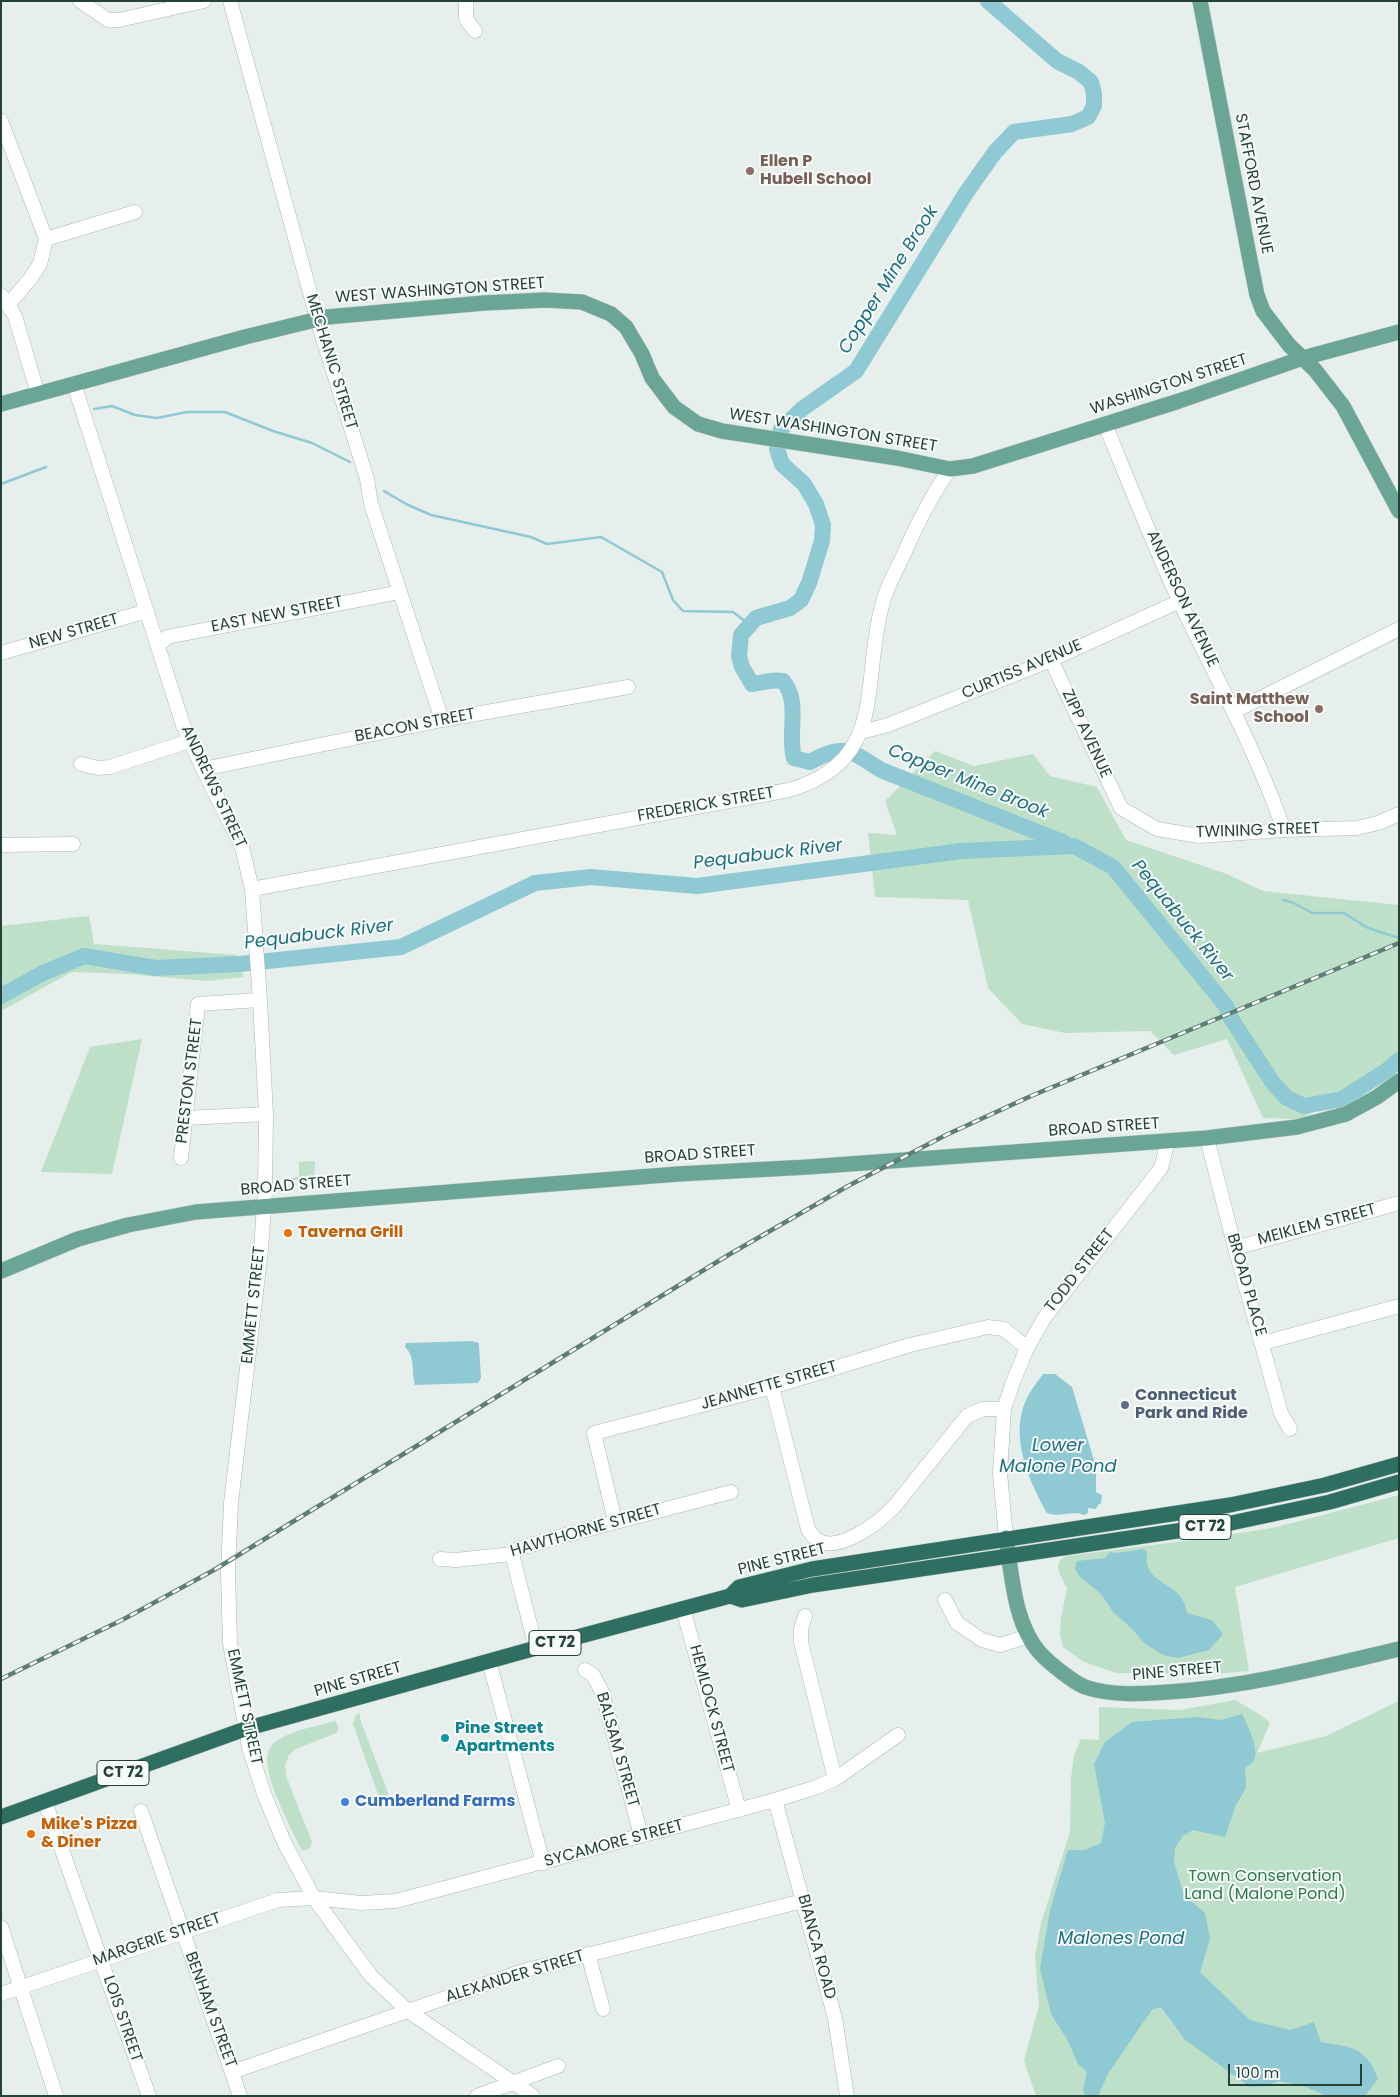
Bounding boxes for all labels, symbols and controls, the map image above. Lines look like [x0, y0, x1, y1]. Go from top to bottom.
street label: STAFFORD AVENUE [1230, 112, 1276, 256]
place label: Ellen P Hubell School [760, 152, 871, 190]
marker: Ellen P Hubell School [744, 165, 756, 177]
water label: Copper Mine Brook [835, 202, 943, 358]
street label: WEST WASHINGTON STREET [334, 274, 546, 308]
street label: MECHANIC STREET [301, 292, 361, 432]
street label: WASHINGTON STREET [1088, 351, 1250, 419]
street label: WEST WASHINGTON STREET [728, 405, 938, 457]
street label: ANDERSON AVENUE [1142, 527, 1222, 671]
street label: EAST NEW STREET [210, 593, 344, 637]
street label: NEW STREET [27, 610, 121, 654]
street label: CURTISS AVENUE [959, 636, 1085, 704]
street label: ZIPP AVENUE [1057, 687, 1115, 781]
place label: Saint Matthew School [1190, 690, 1309, 728]
marker: Saint Matthew School [1313, 703, 1325, 715]
street label: BEACON STREET [353, 705, 477, 747]
street label: ANDREWS STREET [176, 722, 250, 852]
water label: Copper Mine Brook [885, 740, 1051, 824]
street label: FREDERICK STREET [636, 784, 776, 826]
street label: TWINING STREET [1196, 819, 1320, 843]
water label: Pequabuck River [692, 835, 844, 875]
water label: Pequabuck River [1126, 856, 1238, 986]
water label: Pequabuck River [243, 915, 395, 955]
street label: PRESTON STREET [173, 1017, 207, 1145]
street label: BROAD STREET [1048, 1115, 1160, 1141]
street label: BROAD STREET [644, 1142, 756, 1168]
street label: BROAD STREET [240, 1172, 352, 1200]
street label: MEIKLEM STREET [1256, 1200, 1378, 1250]
place label: Taverna Grill [298, 1223, 403, 1243]
street label: TODD STREET [1041, 1225, 1119, 1317]
marker: Taverna Grill [282, 1227, 294, 1239]
street label: BROAD PLACE [1222, 1231, 1270, 1339]
street label: EMMETT STREET [238, 1245, 270, 1365]
street label: JEANNETTE STREET [699, 1357, 839, 1415]
place label: Connecticut Park and Ride [1135, 1386, 1248, 1424]
marker: Connecticut Park and Ride [1119, 1399, 1131, 1411]
water label: Lower Malone Pond [999, 1435, 1117, 1478]
street label: HAWTHORNE STREET [508, 1500, 664, 1562]
road number: CT 72 [1179, 1514, 1231, 1540]
street label: PINE STREET [736, 1540, 828, 1580]
road number: CT 72 [529, 1630, 581, 1656]
street label: HEMLOCK STREET [685, 1643, 737, 1775]
street label: EMMETT STREET [222, 1647, 266, 1767]
street label: PINE STREET [312, 1658, 404, 1702]
street label: PINE STREET [1131, 1659, 1223, 1685]
street label: BALSAM STREET [591, 1690, 643, 1810]
place label: Pine Street Apartments [455, 1719, 555, 1757]
marker: Pine Street Apartments [439, 1732, 451, 1744]
road number: CT 72 [97, 1760, 149, 1786]
place label: Cumberland Farms [355, 1792, 515, 1812]
marker: Cumberland Farms [339, 1796, 351, 1808]
place label: Mike's Pizza & Diner [41, 1815, 137, 1853]
street label: SYCAMORE STREET [542, 1816, 686, 1872]
marker: Mike's Pizza & Diner [25, 1828, 37, 1840]
park label: Town Conservation Land (Malone Pond) [1184, 1867, 1346, 1905]
street label: BIANCA ROAD [793, 1893, 839, 2001]
street label: MARGERIE STREET [91, 1909, 223, 1971]
water label: Malones Pond [1058, 1928, 1184, 1950]
street label: ALEXANDER STREET [443, 1947, 587, 2007]
street label: BENHAM STREET [180, 1949, 240, 2071]
street label: LOIS STREET [98, 1973, 146, 2065]
scale bar [1230, 2054, 1364, 2086]
text: 100 m [1236, 2062, 1279, 2083]

